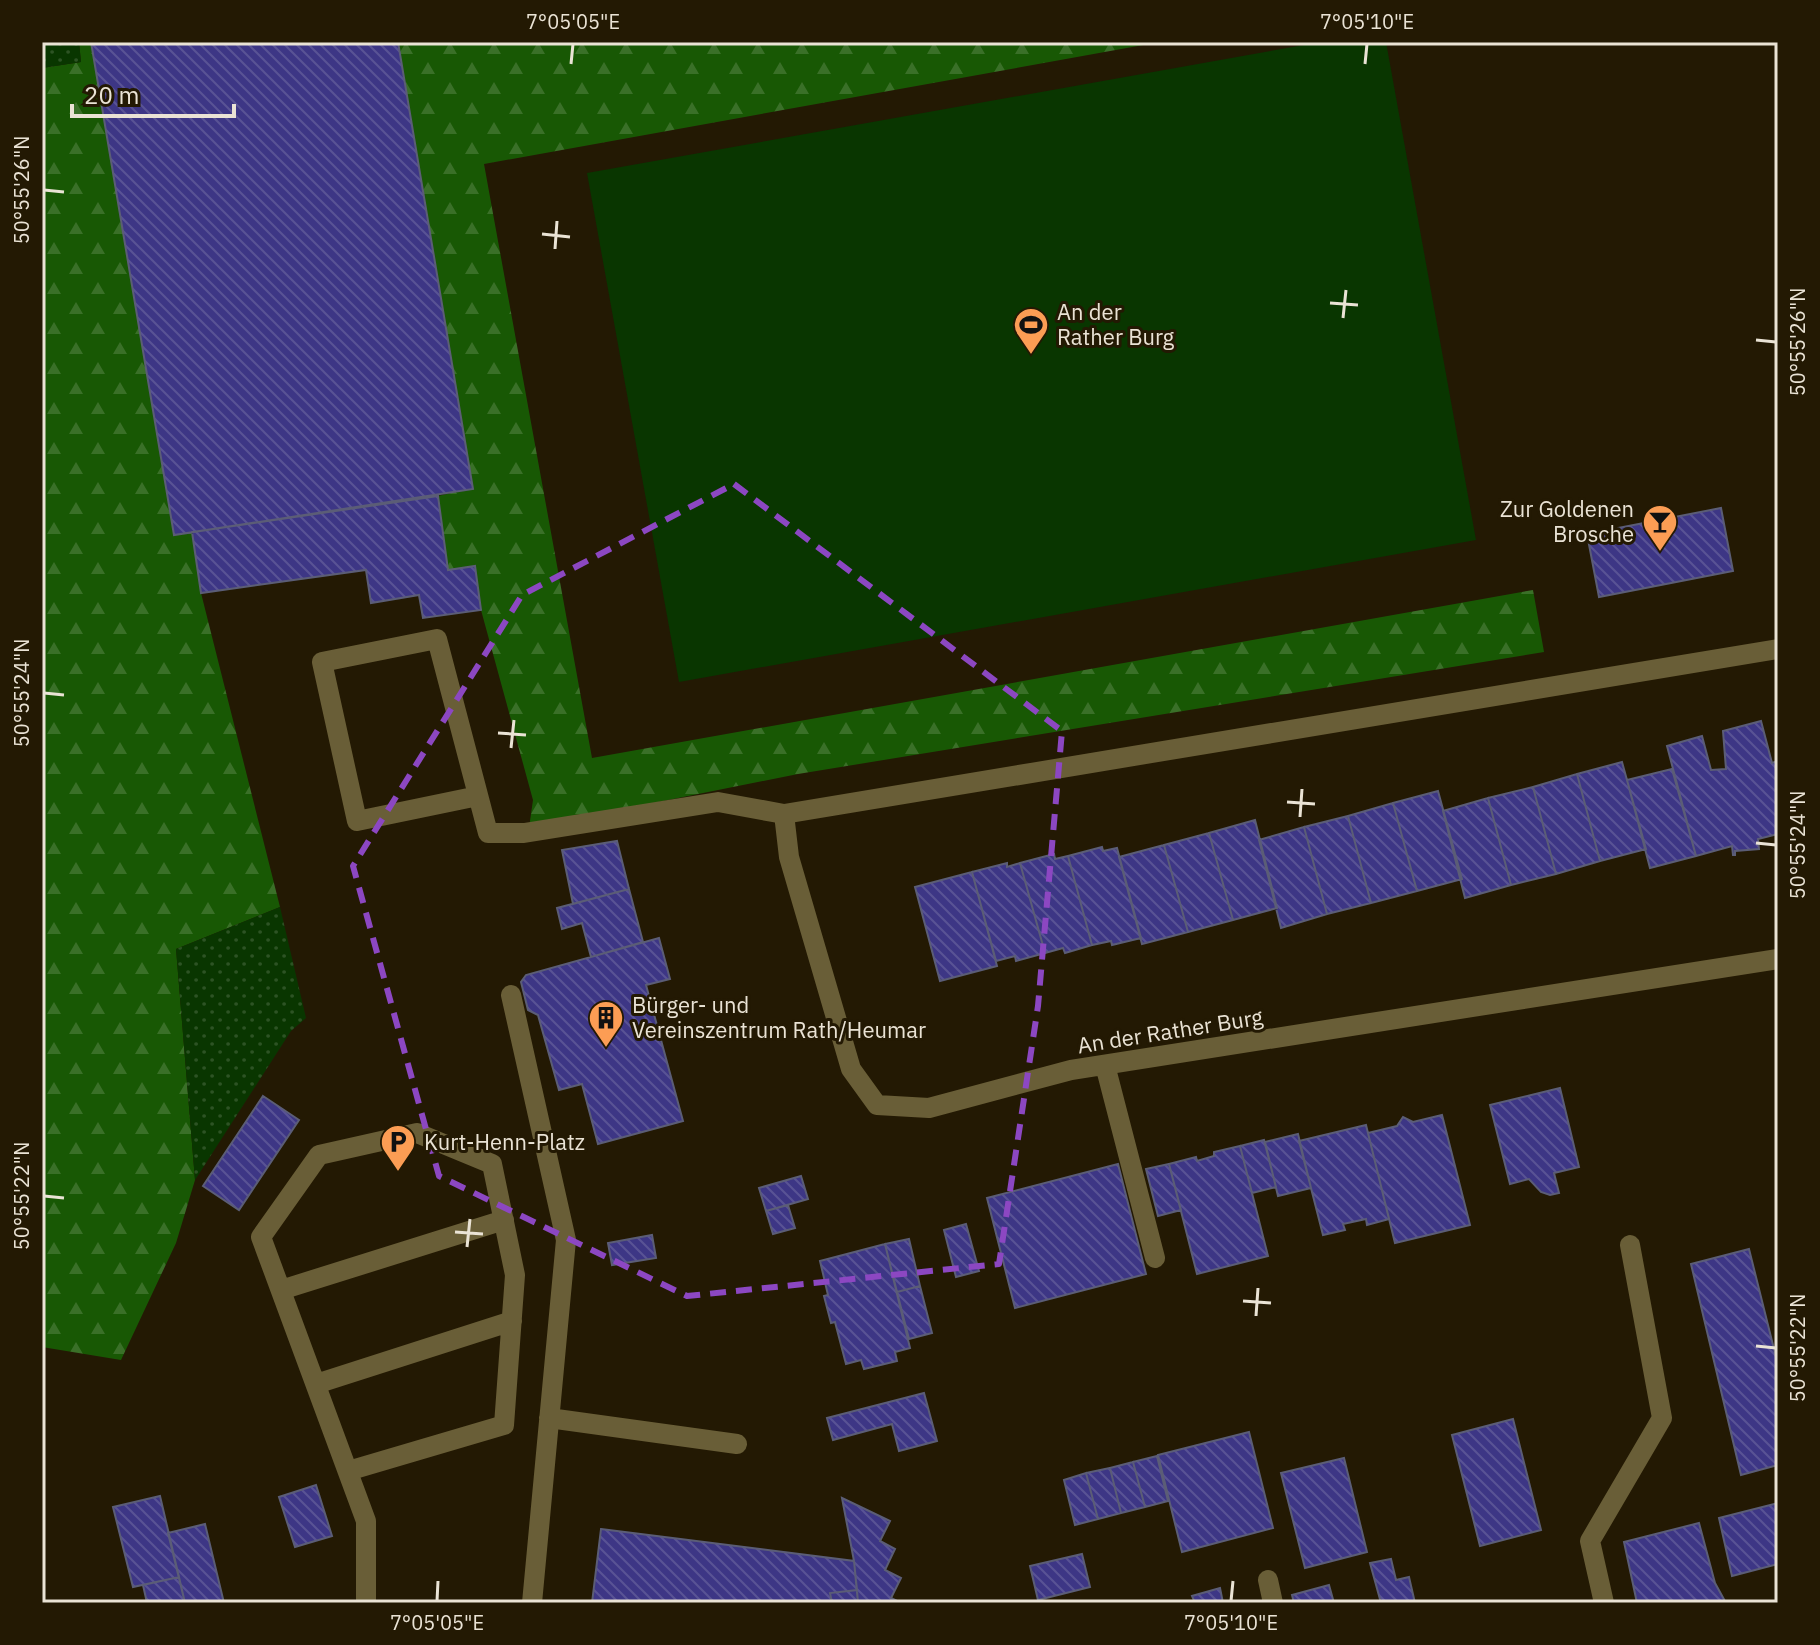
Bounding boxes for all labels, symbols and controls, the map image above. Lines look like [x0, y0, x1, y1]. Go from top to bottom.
text: 7°05'05"E [526, 8, 620, 35]
text: 7°05'10"E [1320, 8, 1414, 35]
scale bar [72, 68, 234, 118]
text: 20 m [84, 79, 139, 111]
text: 50°55'26"N [8, 136, 35, 244]
text: 50°55'26"N [1784, 288, 1811, 396]
place label: An der Rather Burg [1057, 297, 1175, 351]
sports icon: An der Rather Burg [1012, 306, 1050, 356]
place label: Zur Goldenen Brosche [1500, 494, 1634, 548]
bar icon: Zur Goldenen Brosche [1641, 503, 1679, 553]
text: 50°55'24"N [8, 639, 35, 747]
text: 50°55'24"N [1784, 791, 1811, 899]
place label: Bürger- und Vereinszentrum Rath/Heumar [632, 990, 926, 1044]
building icon: Bürger- und Vereinszentrum Rath/Heumar [587, 999, 625, 1049]
street label: An der Rather Burg [1075, 1001, 1265, 1059]
parking icon: Kurt-Henn-Platz [379, 1123, 417, 1173]
place label: Kurt-Henn-Platz [424, 1127, 585, 1156]
text: 50°55'22"N [8, 1142, 35, 1250]
text: 50°55'22"N [1784, 1294, 1811, 1402]
text: 7°05'05"E [390, 1609, 484, 1636]
text: 7°05'10"E [1184, 1609, 1278, 1636]

